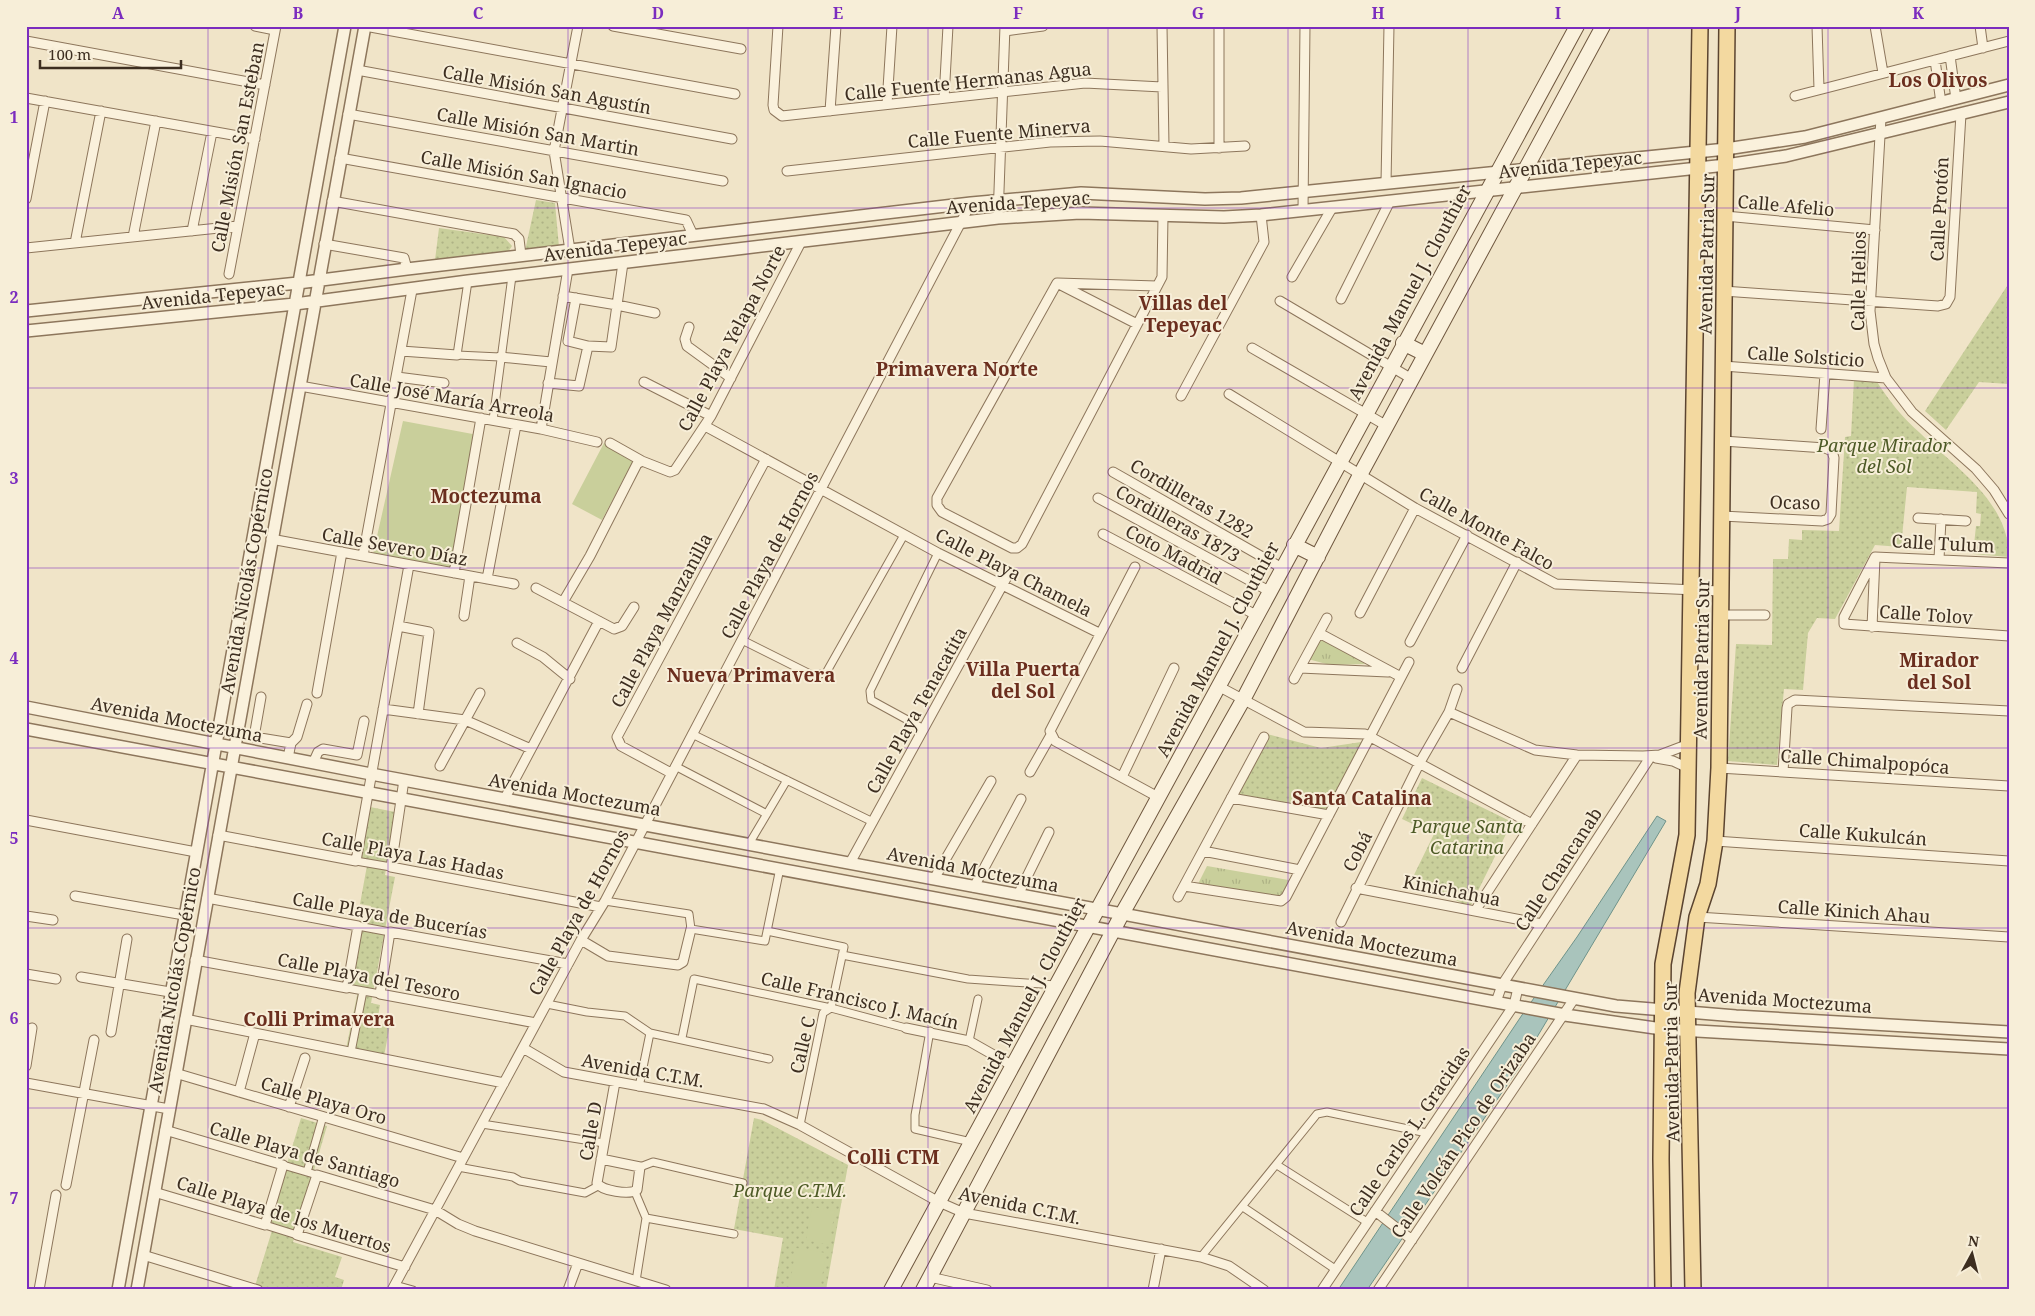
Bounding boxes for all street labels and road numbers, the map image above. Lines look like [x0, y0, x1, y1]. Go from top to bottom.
street label: Calle Misión San Esteban [205, 39, 269, 254]
street label: Calle Fuente Hermanas Agua [843, 56, 1093, 106]
street label: Calle Misión San Agustín [441, 59, 654, 119]
street label: Calle Misión San Martin [435, 101, 642, 161]
street label: Calle Fuente Minerva [907, 113, 1091, 153]
street label: Calle Misión San Ignacio [419, 144, 629, 204]
street label: Avenida Tepeyac [1497, 144, 1643, 183]
street label: Calle Protón [1924, 156, 1954, 262]
street label: Avenida Patria Sur [1693, 173, 1719, 335]
street label: Avenida Manuel J. Clouthier [1342, 180, 1476, 404]
street label: Avenida Tepeyac [945, 185, 1091, 219]
street label: Calle Afelio [1736, 189, 1836, 221]
street label: Avenida Tepeyac [542, 225, 688, 267]
street label: Calle Helios [1845, 231, 1871, 331]
street label: Calle Playa Yelapa Norte [672, 241, 790, 435]
street label: Avenida Tepeyac [140, 275, 286, 314]
street label: Calle Solsticio [1746, 340, 1866, 372]
street label: Calle José María Arreola [348, 367, 556, 427]
street label: Cordilleras 1282 [1126, 453, 1258, 543]
street label: Avenida Nicolás Copérnico [214, 466, 278, 696]
street label: Calle Playa de Hornos [715, 467, 823, 643]
street label: Cordilleras 1873 [1111, 479, 1245, 567]
street label: Calle Monte Falco [1415, 481, 1559, 575]
street label: Ocaso [1769, 490, 1821, 514]
street label: Coto Madrid [1121, 518, 1227, 590]
street label: Calle Severo Díaz [320, 521, 470, 571]
street label: Calle Playa Chamela [932, 522, 1096, 622]
street label: Calle Playa Manzanilla [605, 528, 717, 712]
street label: Calle Tulum [1891, 528, 1995, 558]
street label: Avenida Manuel J. Clouthier [1150, 537, 1284, 761]
street label: Avenida Patria Sur [1688, 578, 1714, 740]
street label: Calle Tolov [1878, 599, 1974, 629]
street label: Calle Playa Tenacatita [860, 622, 972, 798]
street label: Avenida Moctezuma [89, 691, 265, 747]
street label: Calle Chimalpopóca [1780, 743, 1950, 779]
street label: Avenida Moctezuma [487, 767, 663, 821]
street label: Calle Chancanab [1509, 803, 1607, 935]
street label: Calle Kukulcán [1798, 818, 1928, 850]
street label: Calle Playa de Hornos [522, 825, 634, 999]
street label: Calle Playa Las Hadas [320, 826, 506, 884]
street label: Cobá [1337, 827, 1377, 875]
street label: Avenida Moctezuma [885, 841, 1061, 897]
street label: Avenida Nicolás Copérnico [142, 865, 206, 1095]
street label: Kinichahua [1401, 869, 1503, 911]
street label: Calle Playa de Bucerías [291, 886, 489, 944]
street label: Avenida Manuel J. Clouthier [957, 893, 1091, 1117]
street label: Calle Kinich Ahau [1777, 894, 1932, 928]
street label: Avenida Moctezuma [1284, 915, 1460, 971]
street label: Calle Playa del Tesoro [275, 946, 463, 1006]
street label: Calle Francisco J. Macín [759, 966, 962, 1035]
street label: Avenida Patria Sur [1658, 981, 1684, 1143]
street label: Avenida Moctezuma [1697, 982, 1873, 1018]
street label: Calle C [784, 1014, 820, 1076]
street label: Calle Volcán Pico de Orizaba [1385, 1028, 1541, 1242]
street label: Calle Carlos L. Gracidas [1343, 1041, 1475, 1221]
street label: Avenida C.T.M. [580, 1047, 706, 1093]
street label: Calle Playa Oro [258, 1071, 390, 1129]
street label: Calle D [573, 1099, 607, 1163]
street label: Calle Playa de Santiago [207, 1115, 403, 1193]
street label: Calle Playa de los Muertos [174, 1170, 394, 1258]
street label: Avenida C.T.M. [957, 1180, 1083, 1230]

